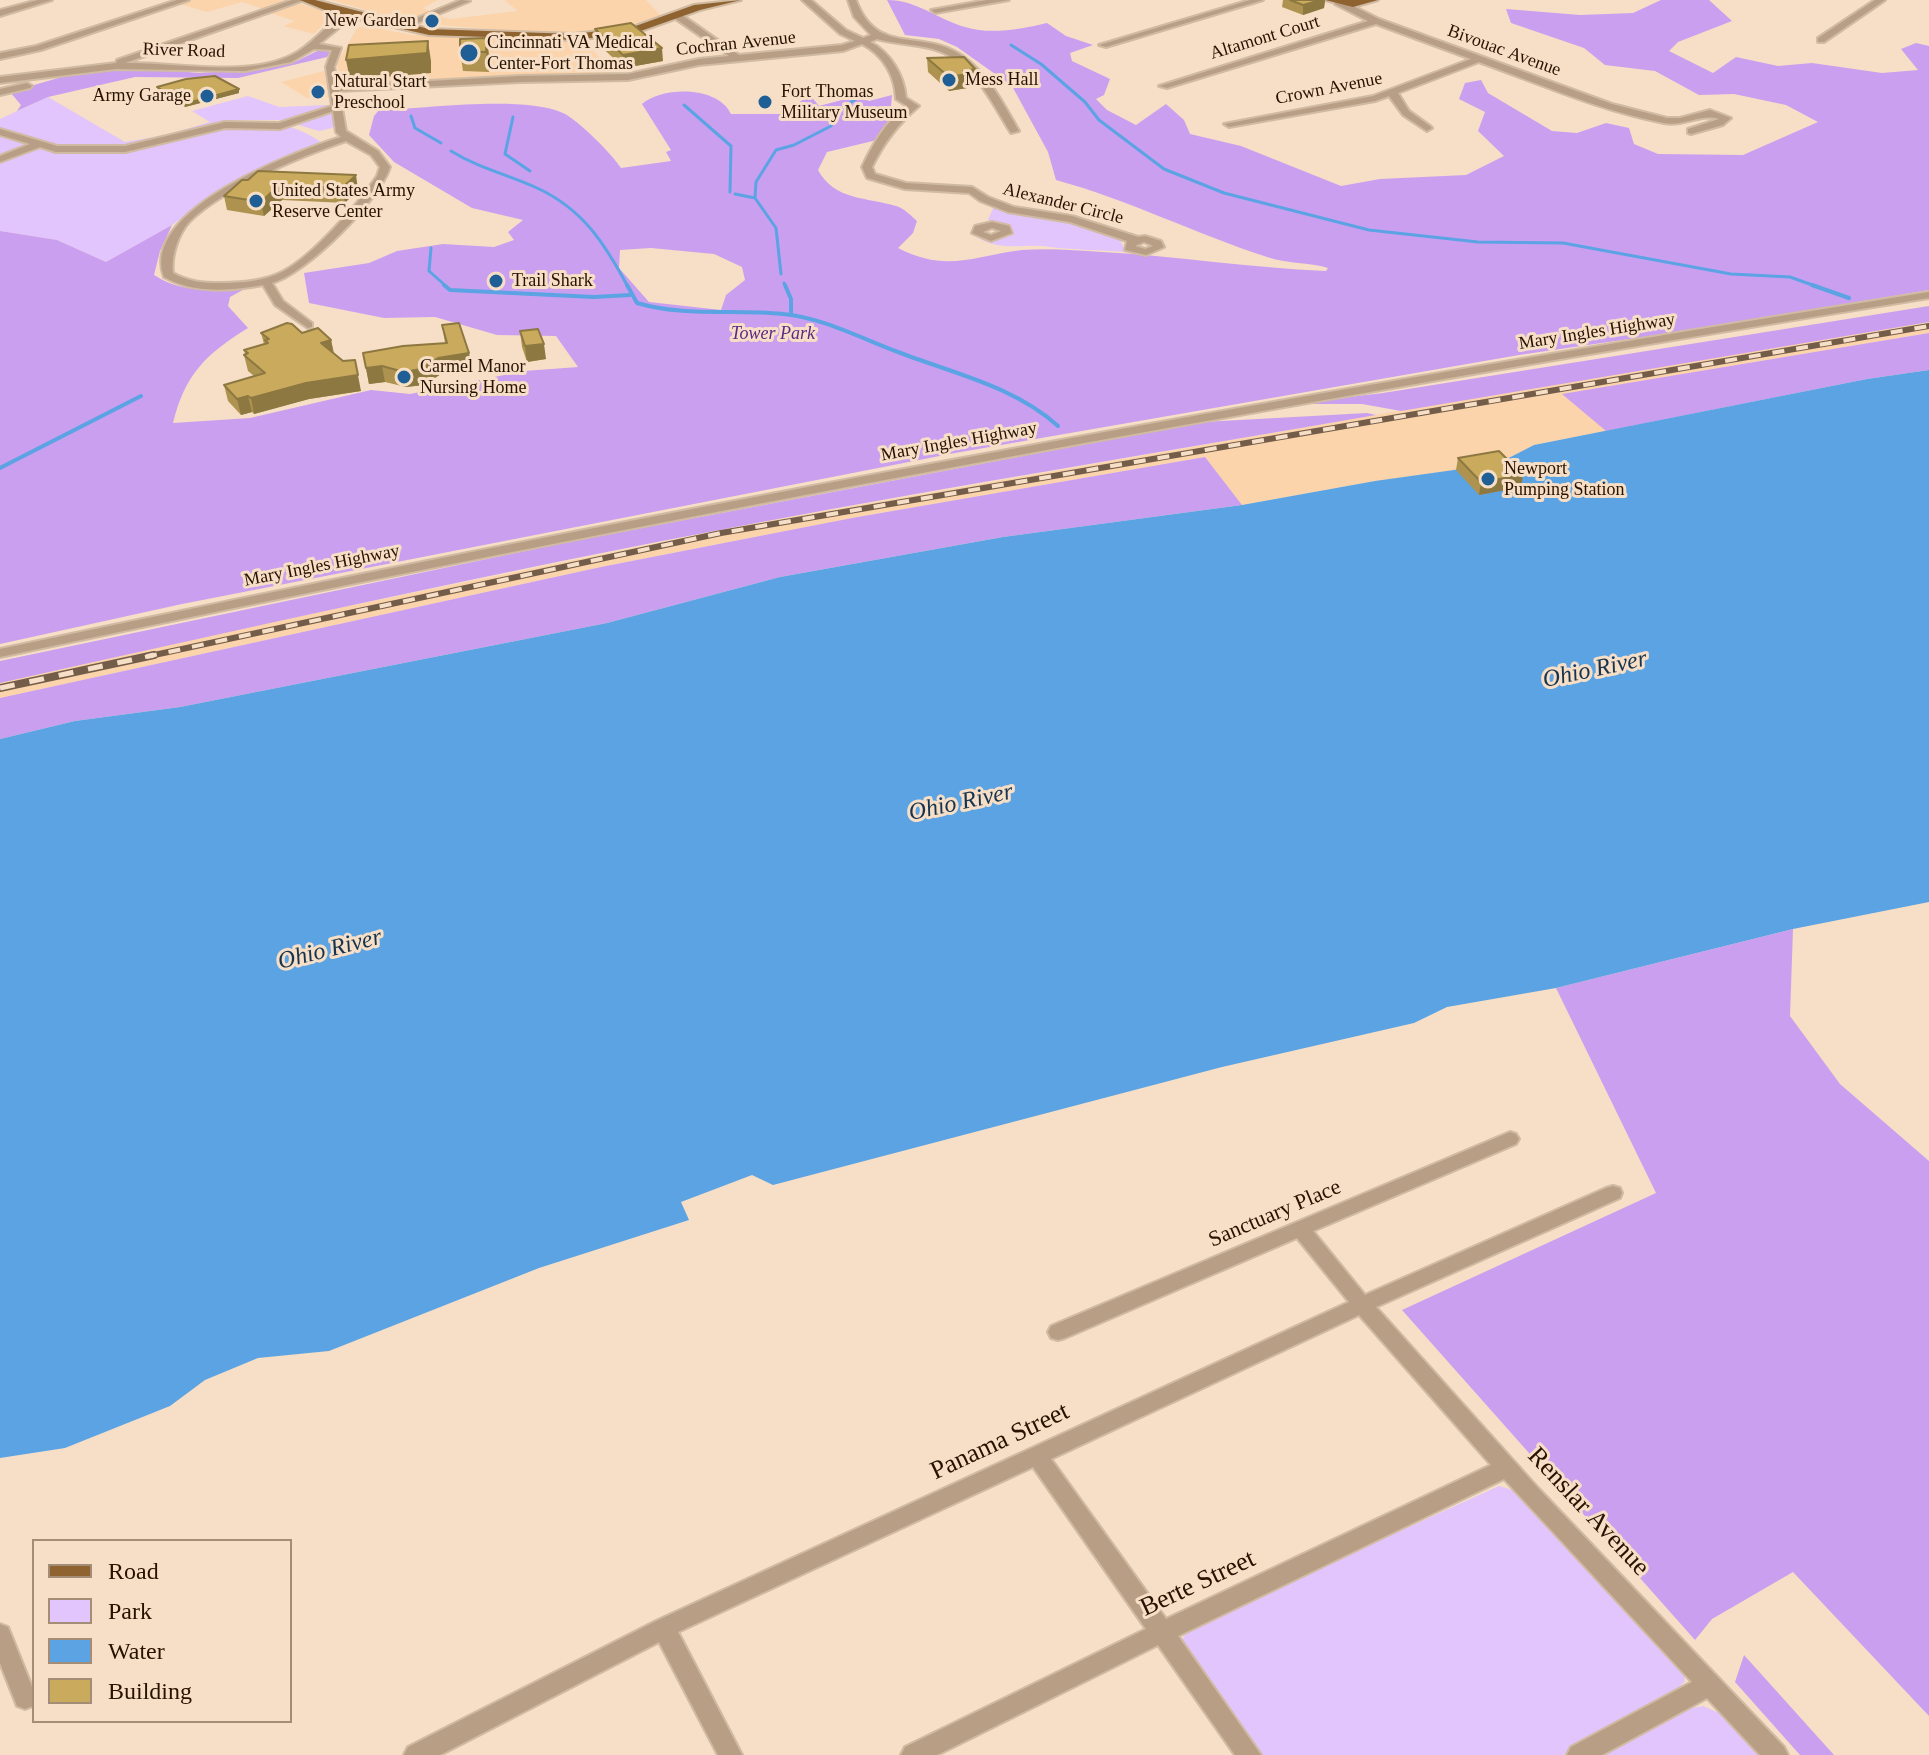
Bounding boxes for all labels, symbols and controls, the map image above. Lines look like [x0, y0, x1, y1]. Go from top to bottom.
place label: New Garden [325, 10, 416, 32]
street label: Altamont Court [1208, 11, 1322, 65]
marker: New Garden [423, 12, 441, 30]
street label: Bivouac Avenue [1444, 20, 1564, 82]
street label: Cochran Avenue [675, 27, 797, 61]
place label: Cincinnati VA Medical Center-Fort Thomas [487, 32, 654, 74]
street label: River Road [142, 39, 226, 63]
marker: Cincinnati VA Medical Center-Fort Thomas [458, 42, 480, 64]
street label: Crown Avenue [1274, 68, 1384, 110]
place label: Mess Hall [965, 69, 1038, 91]
place label: Natural Start Preschool [334, 71, 426, 114]
marker: Mess Hall [940, 71, 958, 89]
place label: Fort Thomas Military Museum [781, 81, 907, 124]
marker: Natural Start Preschool [309, 83, 327, 101]
place label: Army Garage [93, 85, 191, 107]
marker: Army Garage [198, 87, 216, 105]
marker: Fort Thomas Military Museum [756, 93, 774, 111]
street label: Alexander Circle [1000, 179, 1126, 229]
place label: United States Army Reserve Center [272, 180, 415, 222]
marker: United States Army Reserve Center [247, 192, 265, 210]
place label: Trail Shark [512, 270, 593, 292]
marker: Trail Shark [487, 272, 505, 290]
street label: Mary Ingles Highway [1517, 309, 1677, 355]
park label: Tower Park [731, 323, 815, 345]
place label: Carmel Manor Nursing Home [420, 356, 526, 398]
marker: Carmel Manor Nursing Home [395, 368, 413, 386]
street label: Mary Ingles Highway [879, 418, 1039, 466]
place label: Newport Pumping Station [1504, 458, 1625, 500]
marker: Newport Pumping Station [1479, 470, 1497, 488]
street label: Mary Ingles Highway [242, 540, 402, 592]
water label: Ohio River [1540, 645, 1650, 695]
water label: Ohio River [906, 778, 1016, 828]
water label: Ohio River [275, 923, 385, 977]
street label: Sanctuary Place [1205, 1174, 1345, 1254]
street label: Panama Street [926, 1396, 1074, 1488]
street label: Renslar Avenue [1520, 1441, 1656, 1583]
legend [32, 1539, 292, 1723]
street label: Berte Street [1135, 1544, 1261, 1624]
text: Road [108, 1558, 159, 1584]
text: Park [108, 1598, 152, 1624]
text: Water [108, 1638, 165, 1664]
text: Building [108, 1678, 192, 1704]

